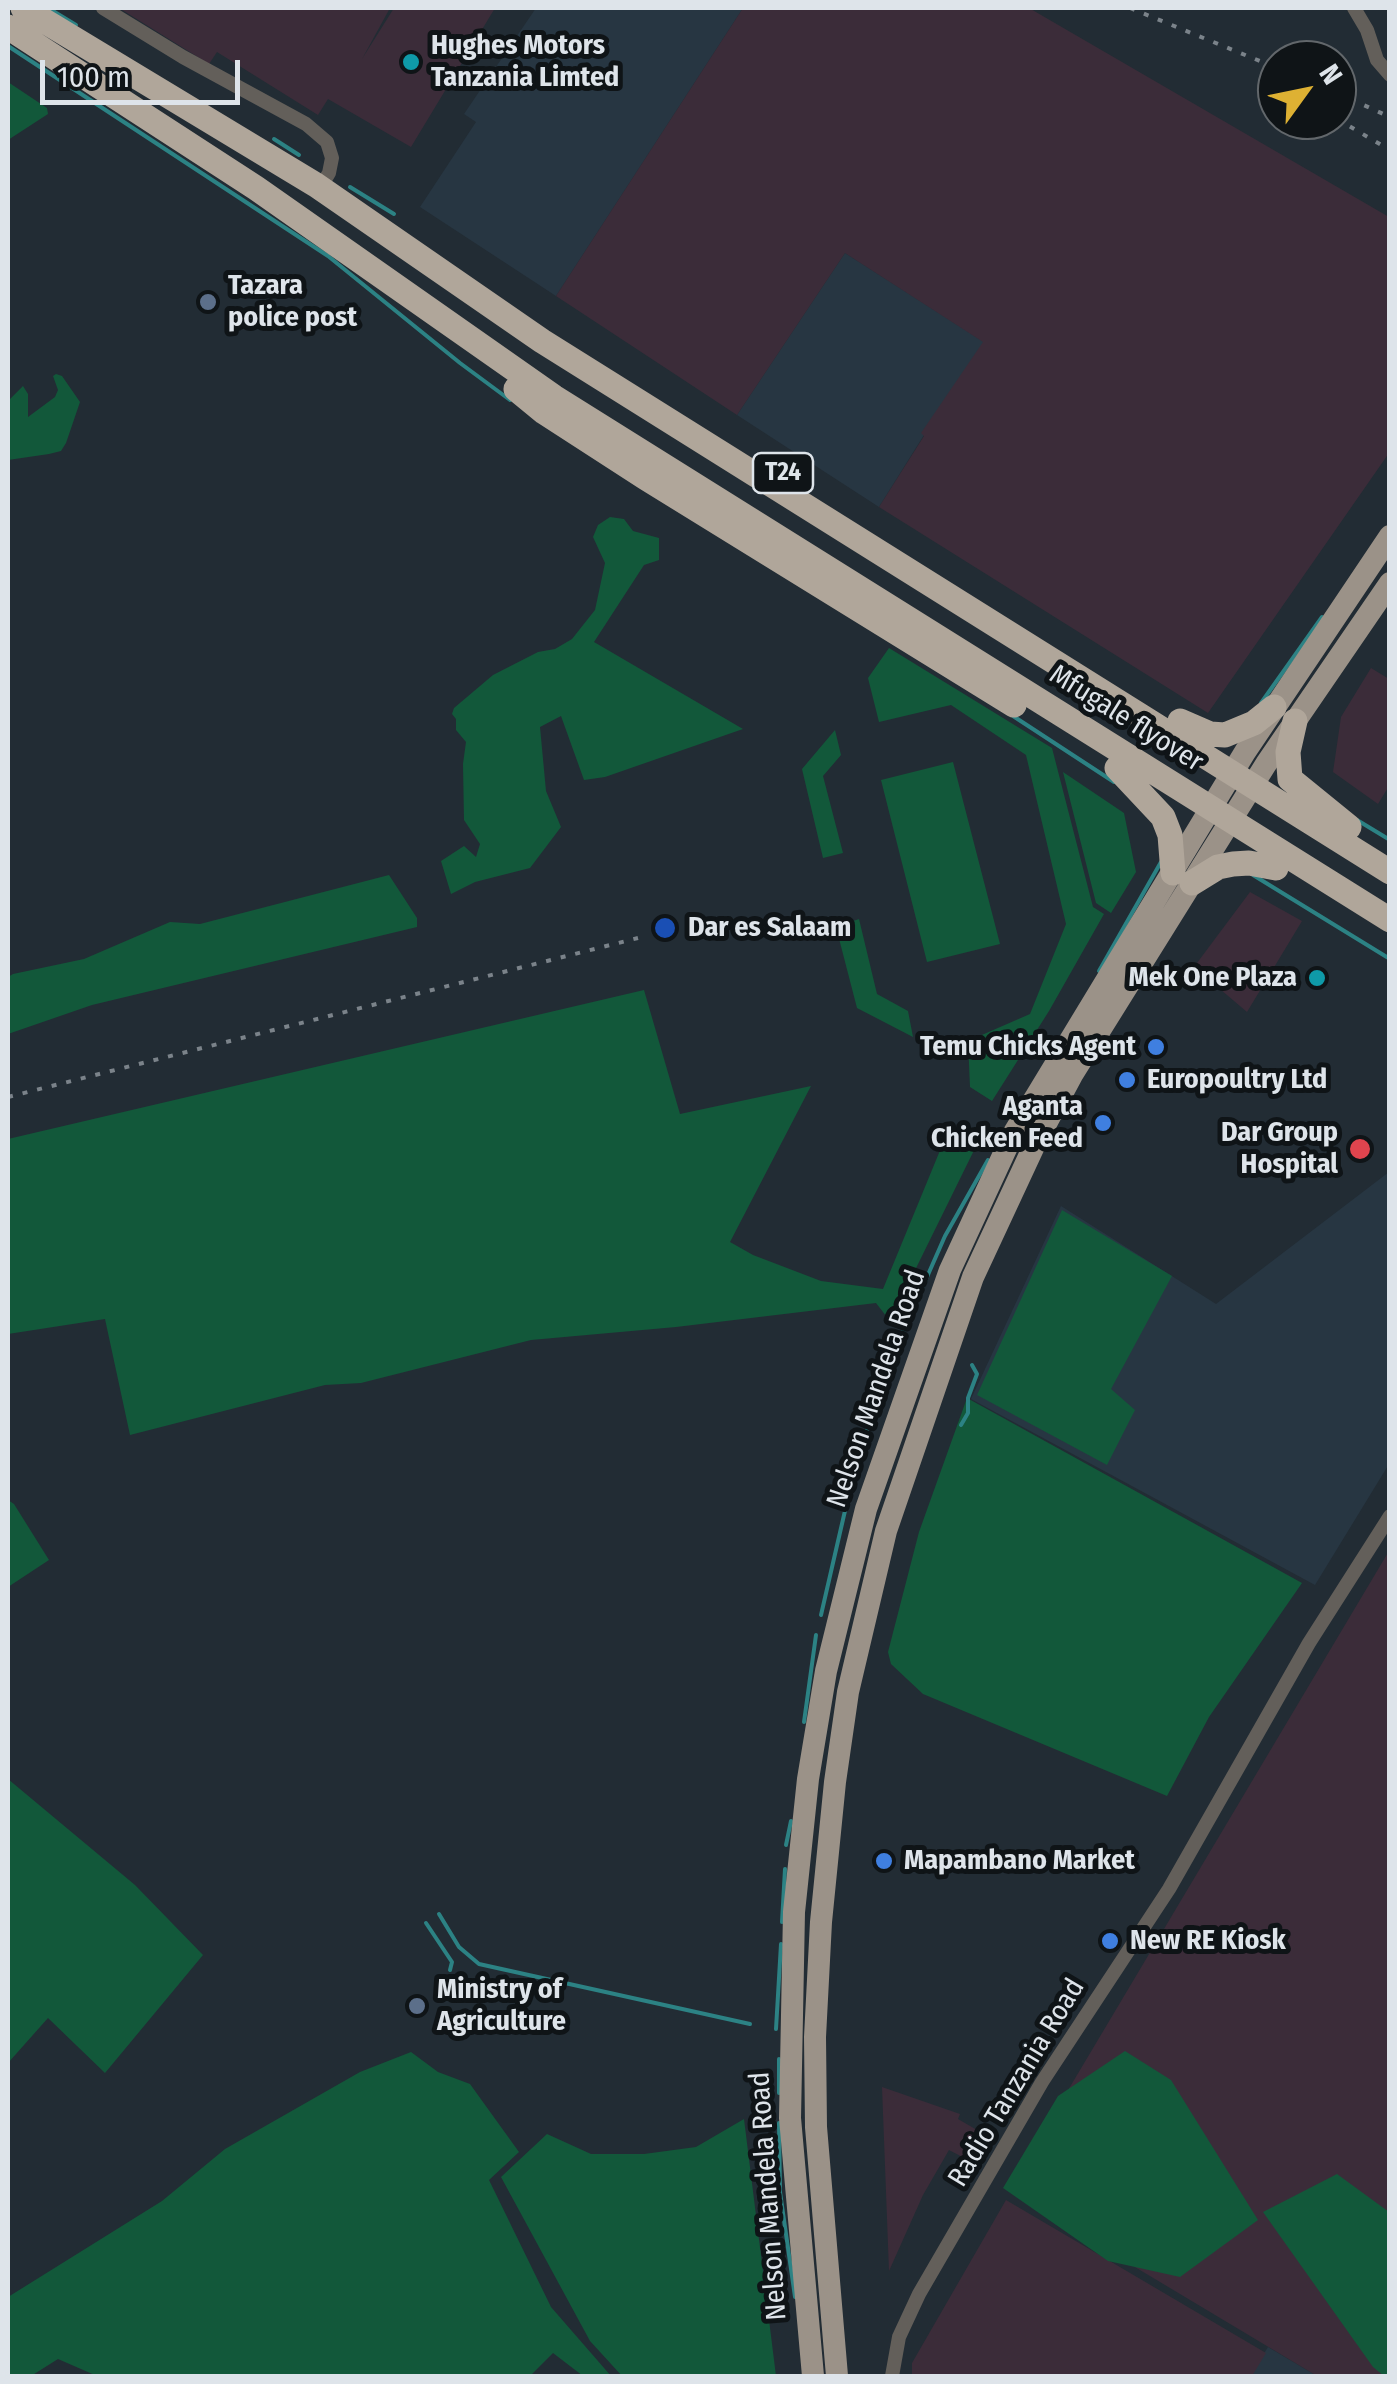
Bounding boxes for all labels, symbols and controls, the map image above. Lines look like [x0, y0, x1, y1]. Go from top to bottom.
place label: Hughes Motors Tanzania Limted [431, 29, 619, 95]
scale bar [45, 40, 245, 102]
north arrow [1257, 40, 1357, 140]
marker: Hughes Motors Tanzania Limted [400, 51, 422, 73]
text: N [1312, 58, 1349, 91]
text: 100 m [57, 59, 130, 95]
place label: Tazara police post [228, 269, 357, 335]
marker: Tazara police post [197, 291, 219, 313]
road number: T24 [753, 453, 813, 493]
street label: Mfugale flyover [1043, 658, 1209, 780]
place label: Dar es Salaam [688, 911, 851, 945]
marker: Dar es Salaam [652, 915, 678, 941]
place label: Mek One Plaza [1129, 961, 1297, 995]
marker: Mek One Plaza [1306, 967, 1328, 989]
place label: Temu Chicks Agent [920, 1030, 1136, 1064]
marker: Temu Chicks Agent [1145, 1036, 1167, 1058]
place label: Europoultry Ltd [1147, 1063, 1327, 1097]
marker: Europoultry Ltd [1116, 1069, 1138, 1091]
place label: Aganta Chicken Feed [931, 1090, 1083, 1156]
marker: Aganta Chicken Feed [1092, 1112, 1114, 1134]
place label: Dar Group Hospital [1221, 1116, 1338, 1182]
marker: Dar Group Hospital [1347, 1136, 1373, 1162]
street label: Nelson Mandela Road [821, 1266, 933, 1512]
place label: Mapambano Market [904, 1844, 1135, 1878]
marker: Mapambano Market [873, 1850, 895, 1872]
place label: New RE Kiosk [1130, 1924, 1286, 1958]
marker: New RE Kiosk [1099, 1930, 1121, 1952]
place label: Ministry of Agriculture [437, 1973, 566, 2039]
street label: Radio Tanzania Road [942, 1973, 1092, 2193]
marker: Ministry of Agriculture [406, 1995, 428, 2017]
street label: Nelson Mandela Road [744, 2071, 794, 2321]

